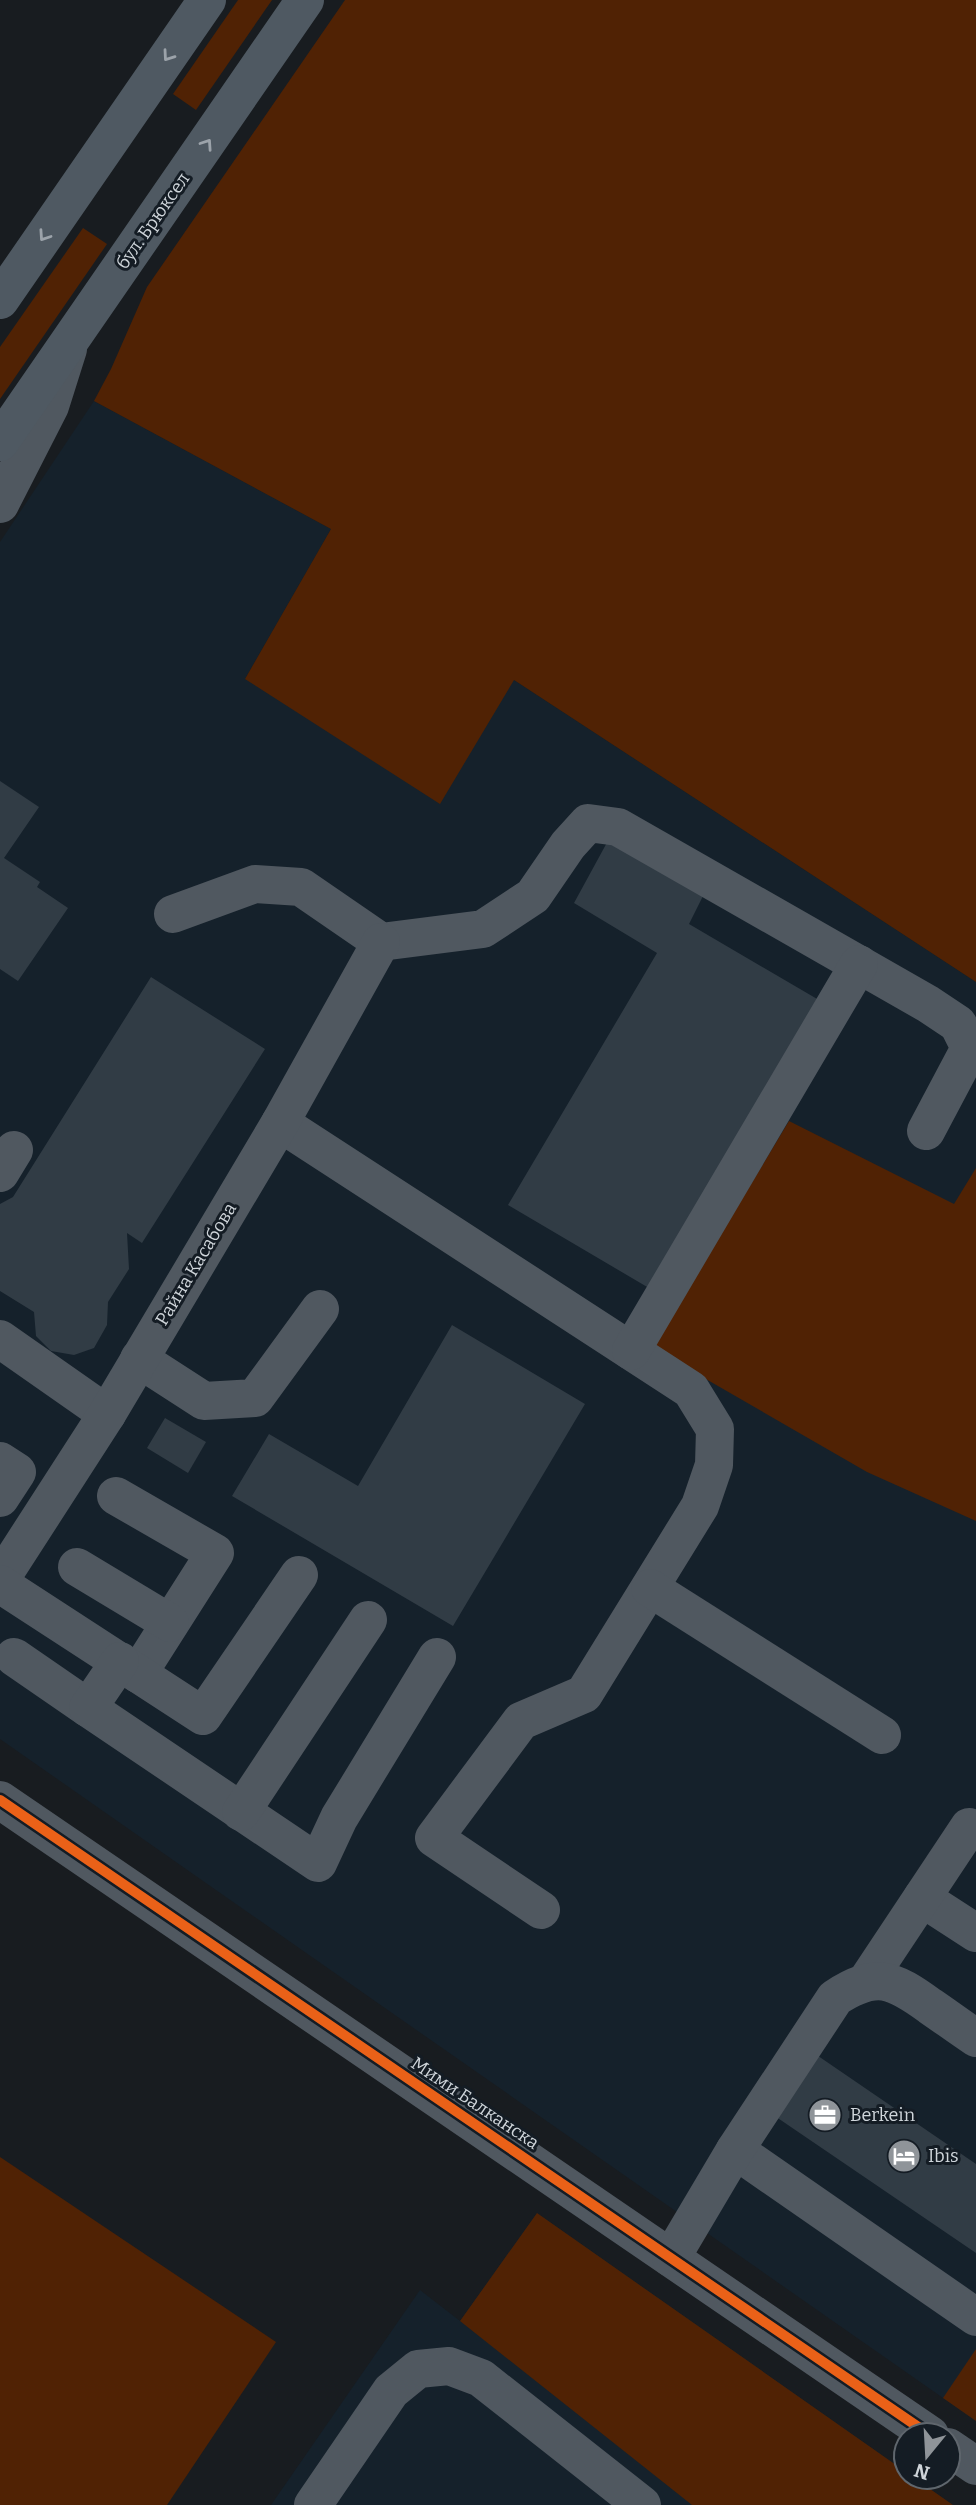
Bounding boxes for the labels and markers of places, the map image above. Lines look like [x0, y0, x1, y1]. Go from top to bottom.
office icon: Berkein [806, 2096, 844, 2134]
place label: Berkein [850, 2104, 916, 2126]
hotel icon: Ibis [885, 2137, 923, 2175]
place label: Ibis [928, 2145, 959, 2167]

